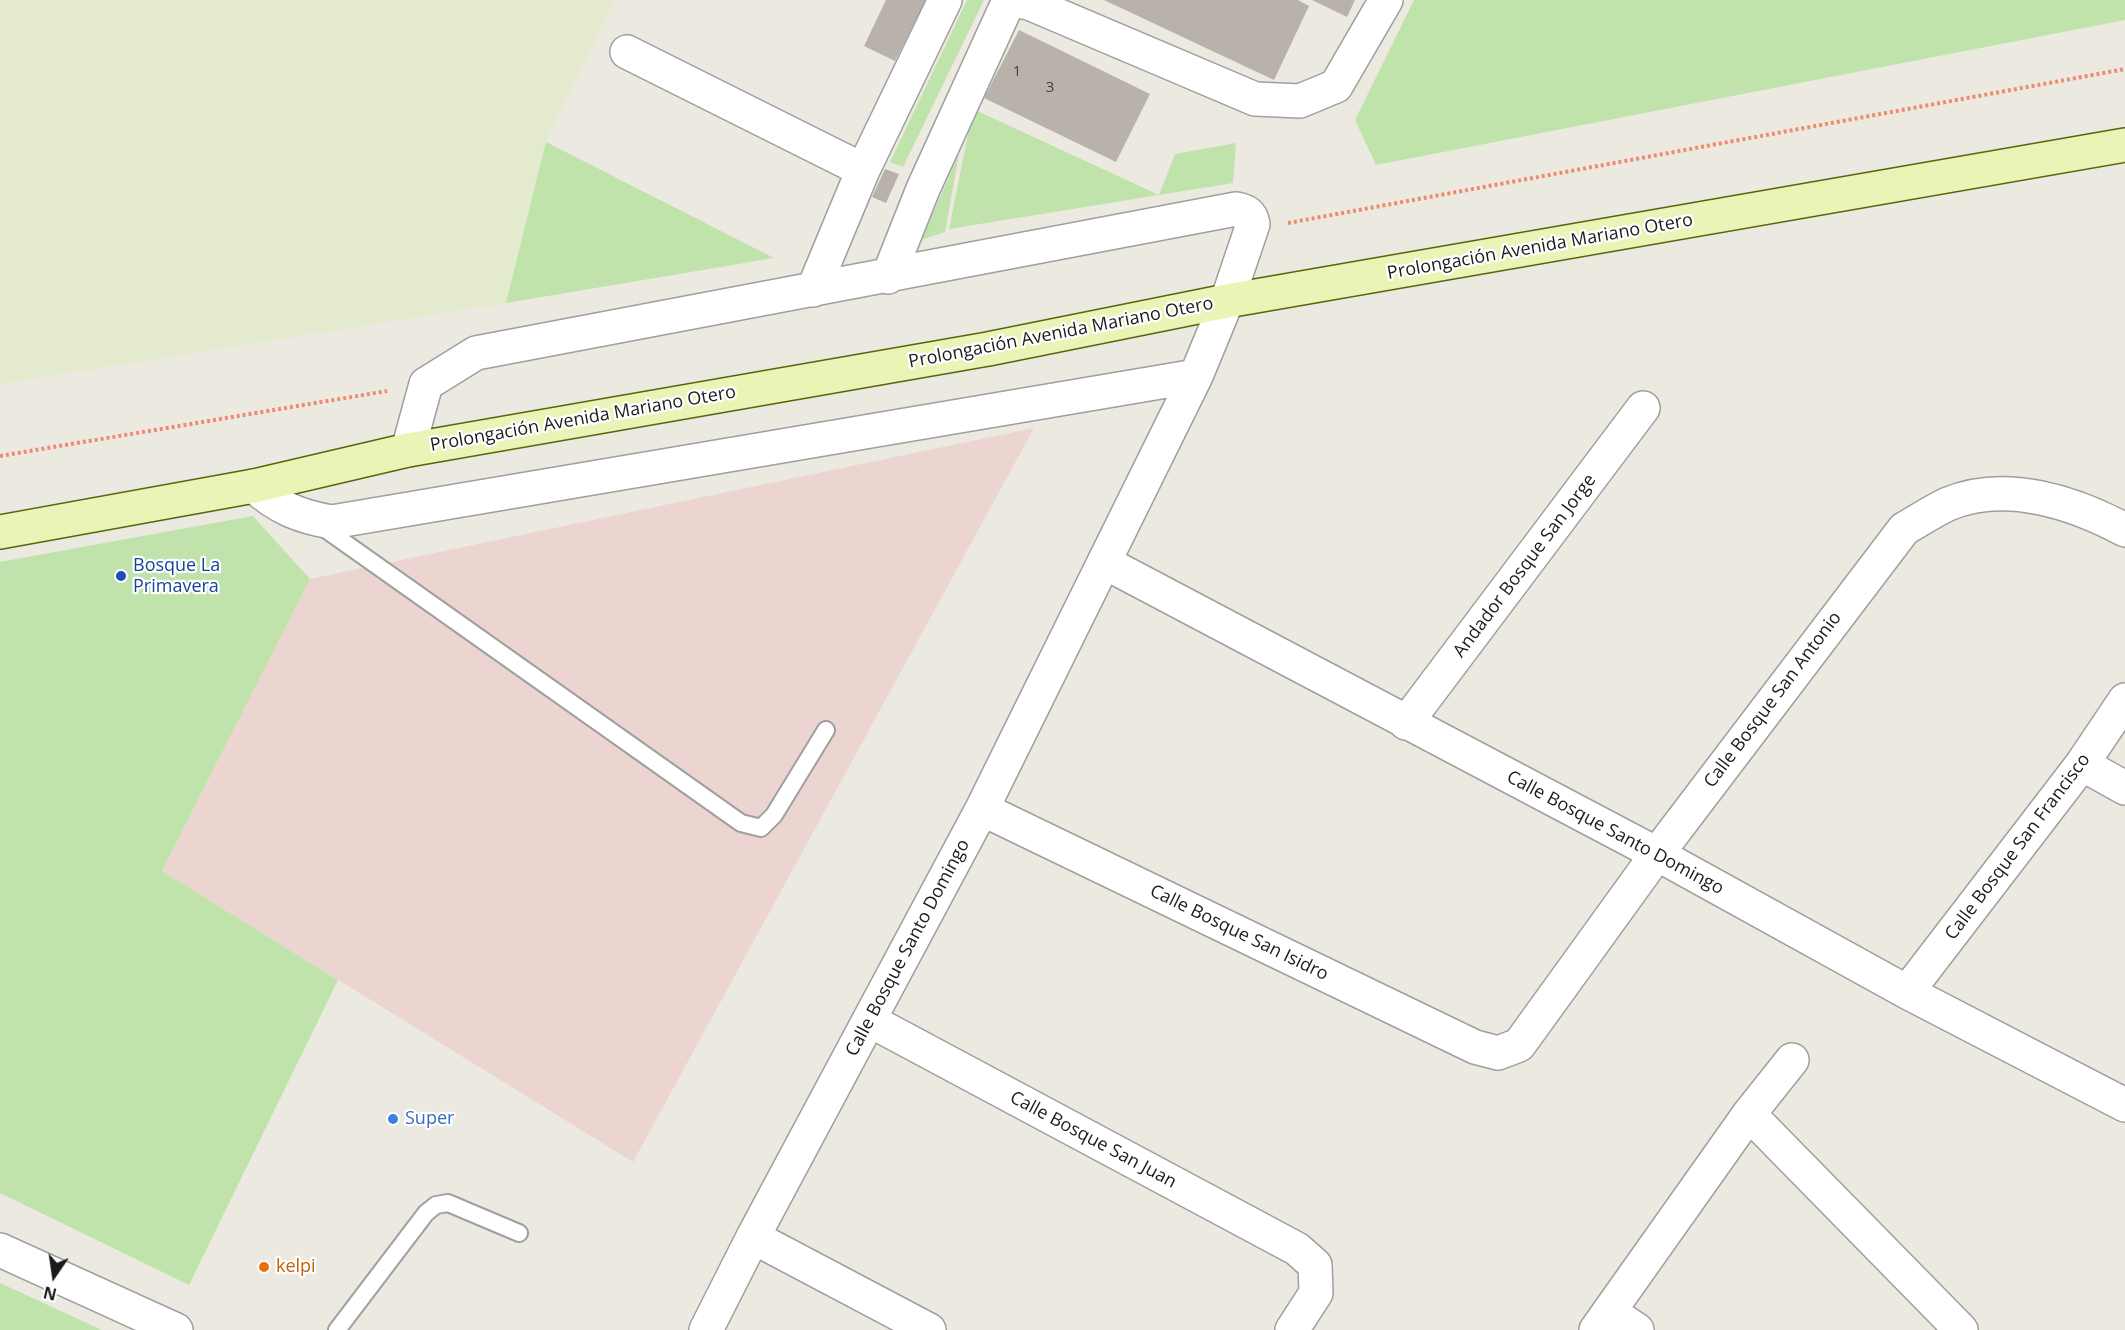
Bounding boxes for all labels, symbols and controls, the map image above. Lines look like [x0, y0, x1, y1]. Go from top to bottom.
house number: 1 [1013, 63, 1021, 81]
house number: 3 [1046, 79, 1054, 97]
street label: Prolongación Avenida Mariano Otero [1385, 209, 1695, 285]
street label: Prolongación Avenida Mariano Otero [907, 293, 1215, 373]
street label: Prolongación Avenida Mariano Otero [428, 381, 738, 457]
street label: Andador Bosque San Jorge [1449, 470, 1601, 662]
place label: Bosque La Primavera [133, 555, 220, 598]
marker: Bosque La Primavera [114, 569, 128, 583]
street label: Calle Bosque San Antonio [1700, 608, 1846, 792]
street label: Calle Bosque San Francisco [1941, 750, 2095, 944]
street label: Calle Bosque Santo Domingo [1503, 767, 1727, 899]
street label: Calle Bosque Santo Domingo [842, 836, 974, 1060]
street label: Calle Bosque San Isidro [1146, 880, 1332, 986]
street label: Calle Bosque San Juan [1006, 1087, 1180, 1193]
place label: Super [405, 1108, 454, 1130]
marker: Super [386, 1112, 400, 1126]
north arrow [24, 1246, 84, 1306]
place label: kelpi [276, 1256, 316, 1278]
marker: kelpi [257, 1260, 271, 1274]
text: N [41, 1281, 59, 1306]

